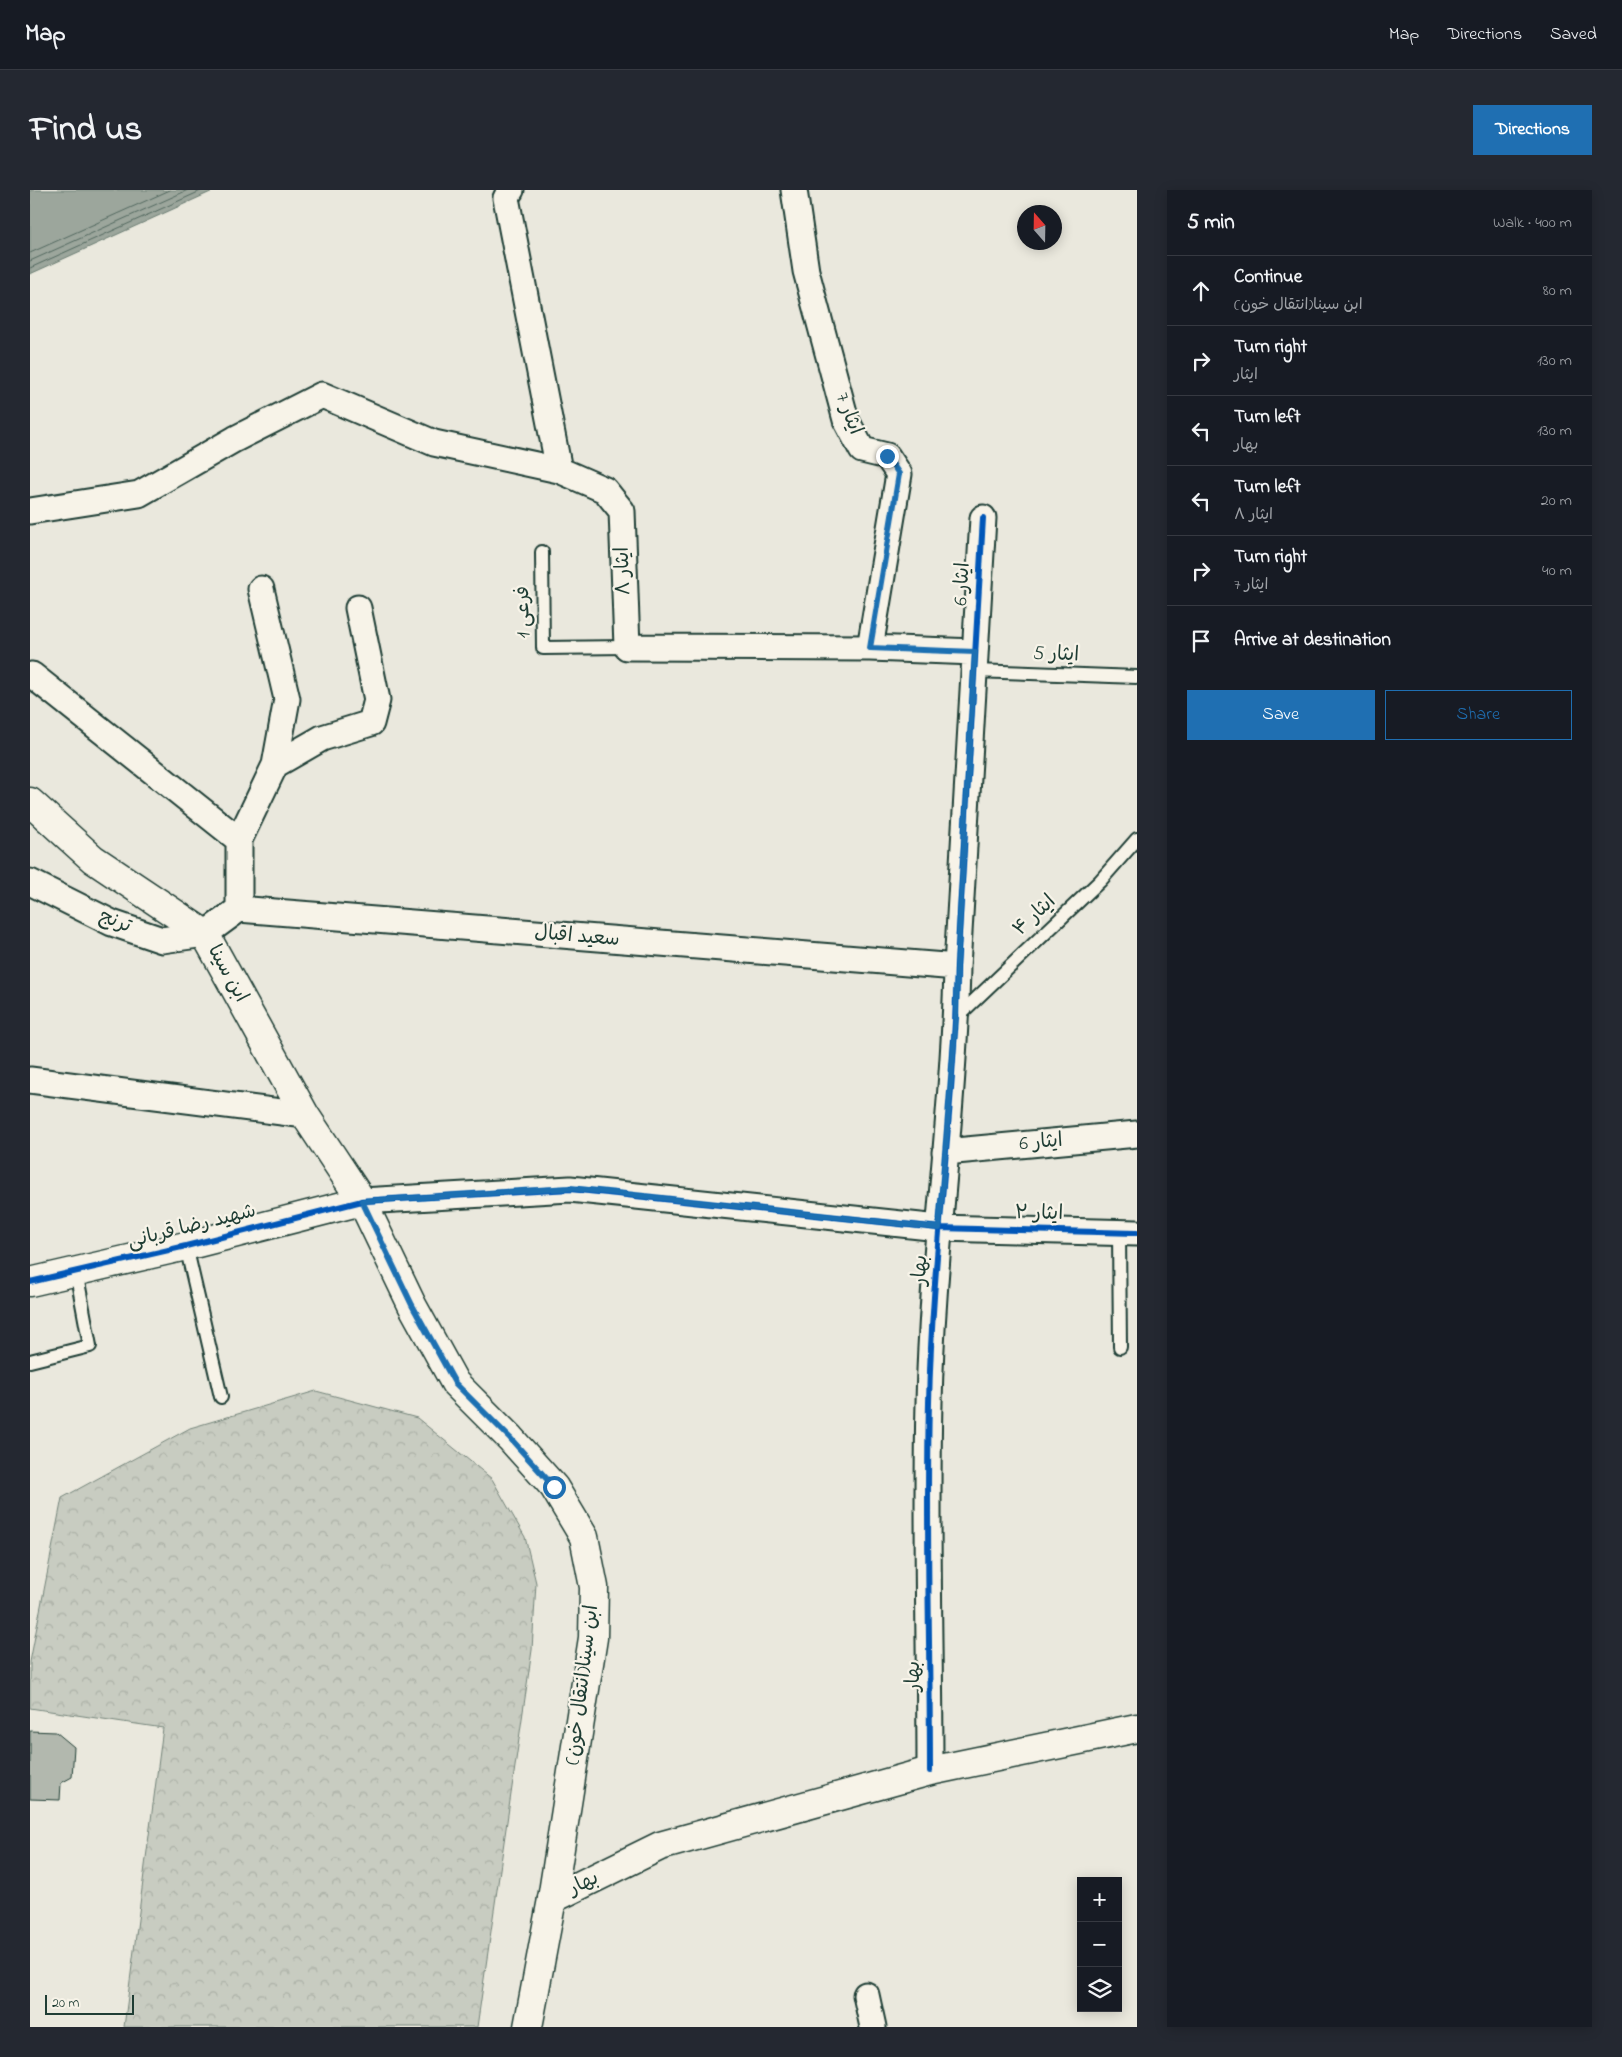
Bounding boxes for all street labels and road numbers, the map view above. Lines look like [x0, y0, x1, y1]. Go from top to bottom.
street label: ایثار 7 [827, 389, 869, 439]
street label: ایثار ۸ [609, 546, 639, 596]
street label: ایثار 6 [947, 561, 979, 607]
street label: فرعی 1 [509, 585, 539, 639]
street label: ایثار 5 [1032, 640, 1080, 670]
street label: ایثار ۴ [1007, 888, 1063, 944]
street label: ترنج [95, 902, 136, 942]
street label: سعید اقبال [533, 919, 621, 955]
street label: ابن سینا [199, 940, 255, 1008]
street label: ایثار 6 [1018, 1127, 1064, 1159]
street label: شهید رضا قربانی [125, 1197, 259, 1257]
street label: ایثار ۲ [1015, 1199, 1063, 1229]
street label: بهار [906, 1254, 936, 1288]
street label: ابن سینا(انتقال خون) [559, 1603, 607, 1767]
street label: بهار [900, 1661, 929, 1693]
street label: بهار [562, 1864, 604, 1905]

